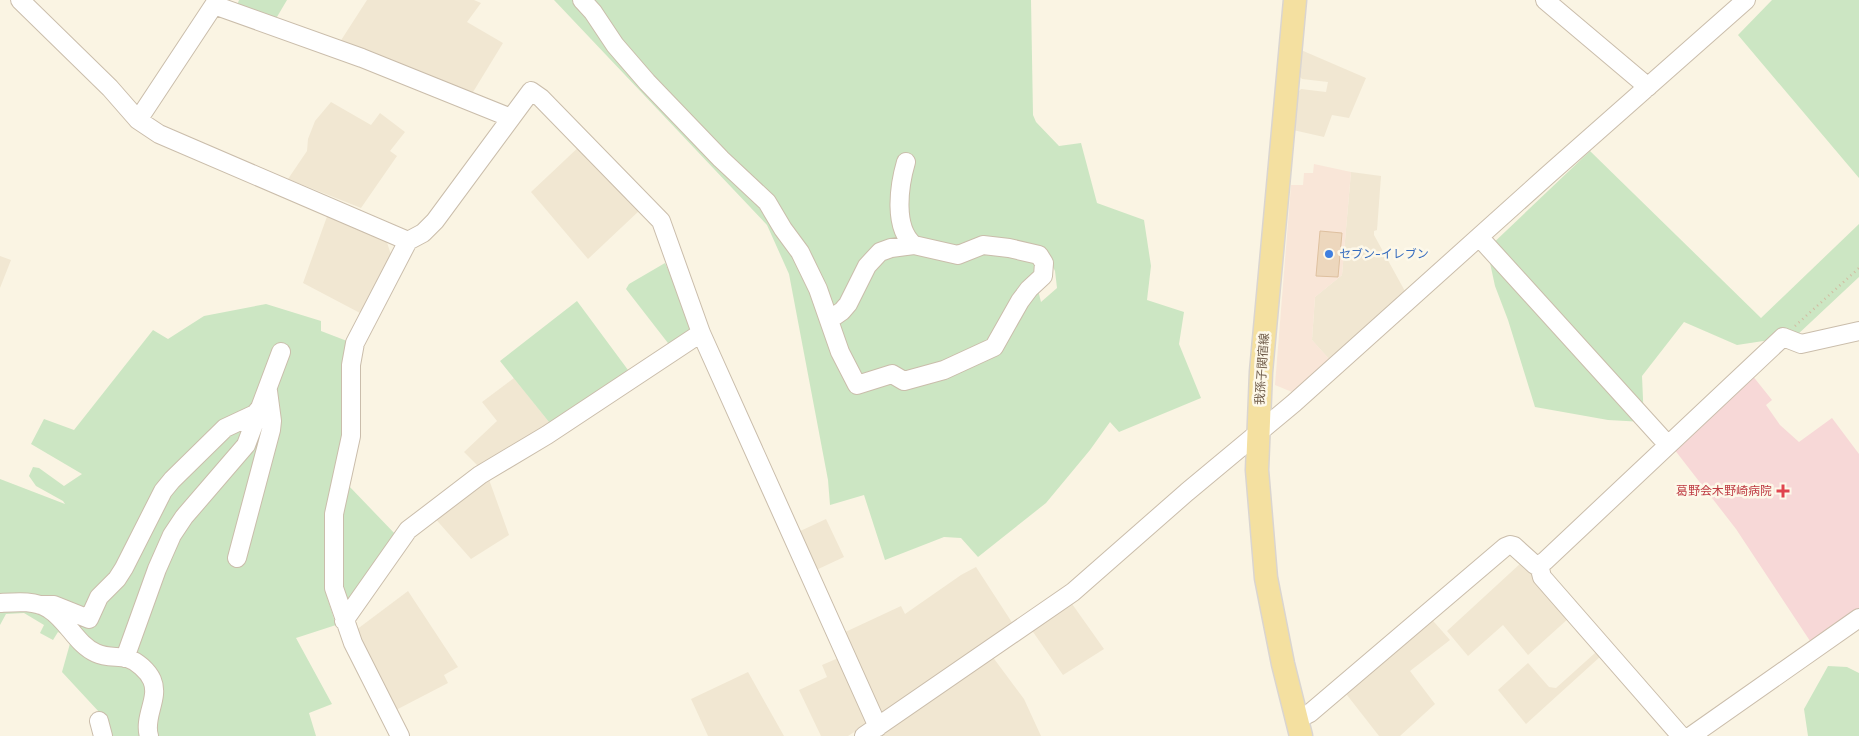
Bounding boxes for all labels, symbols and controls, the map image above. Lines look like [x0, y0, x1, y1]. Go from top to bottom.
place label: セブン-イレブン [1339, 247, 1429, 261]
marker: セブン-イレブン [1323, 248, 1335, 260]
street label: 我孫子関宿線 [1253, 333, 1271, 405]
place label: 葛野会木野崎病院 [1676, 484, 1772, 498]
marker: 葛野会木野崎病院 [1776, 484, 1790, 498]

